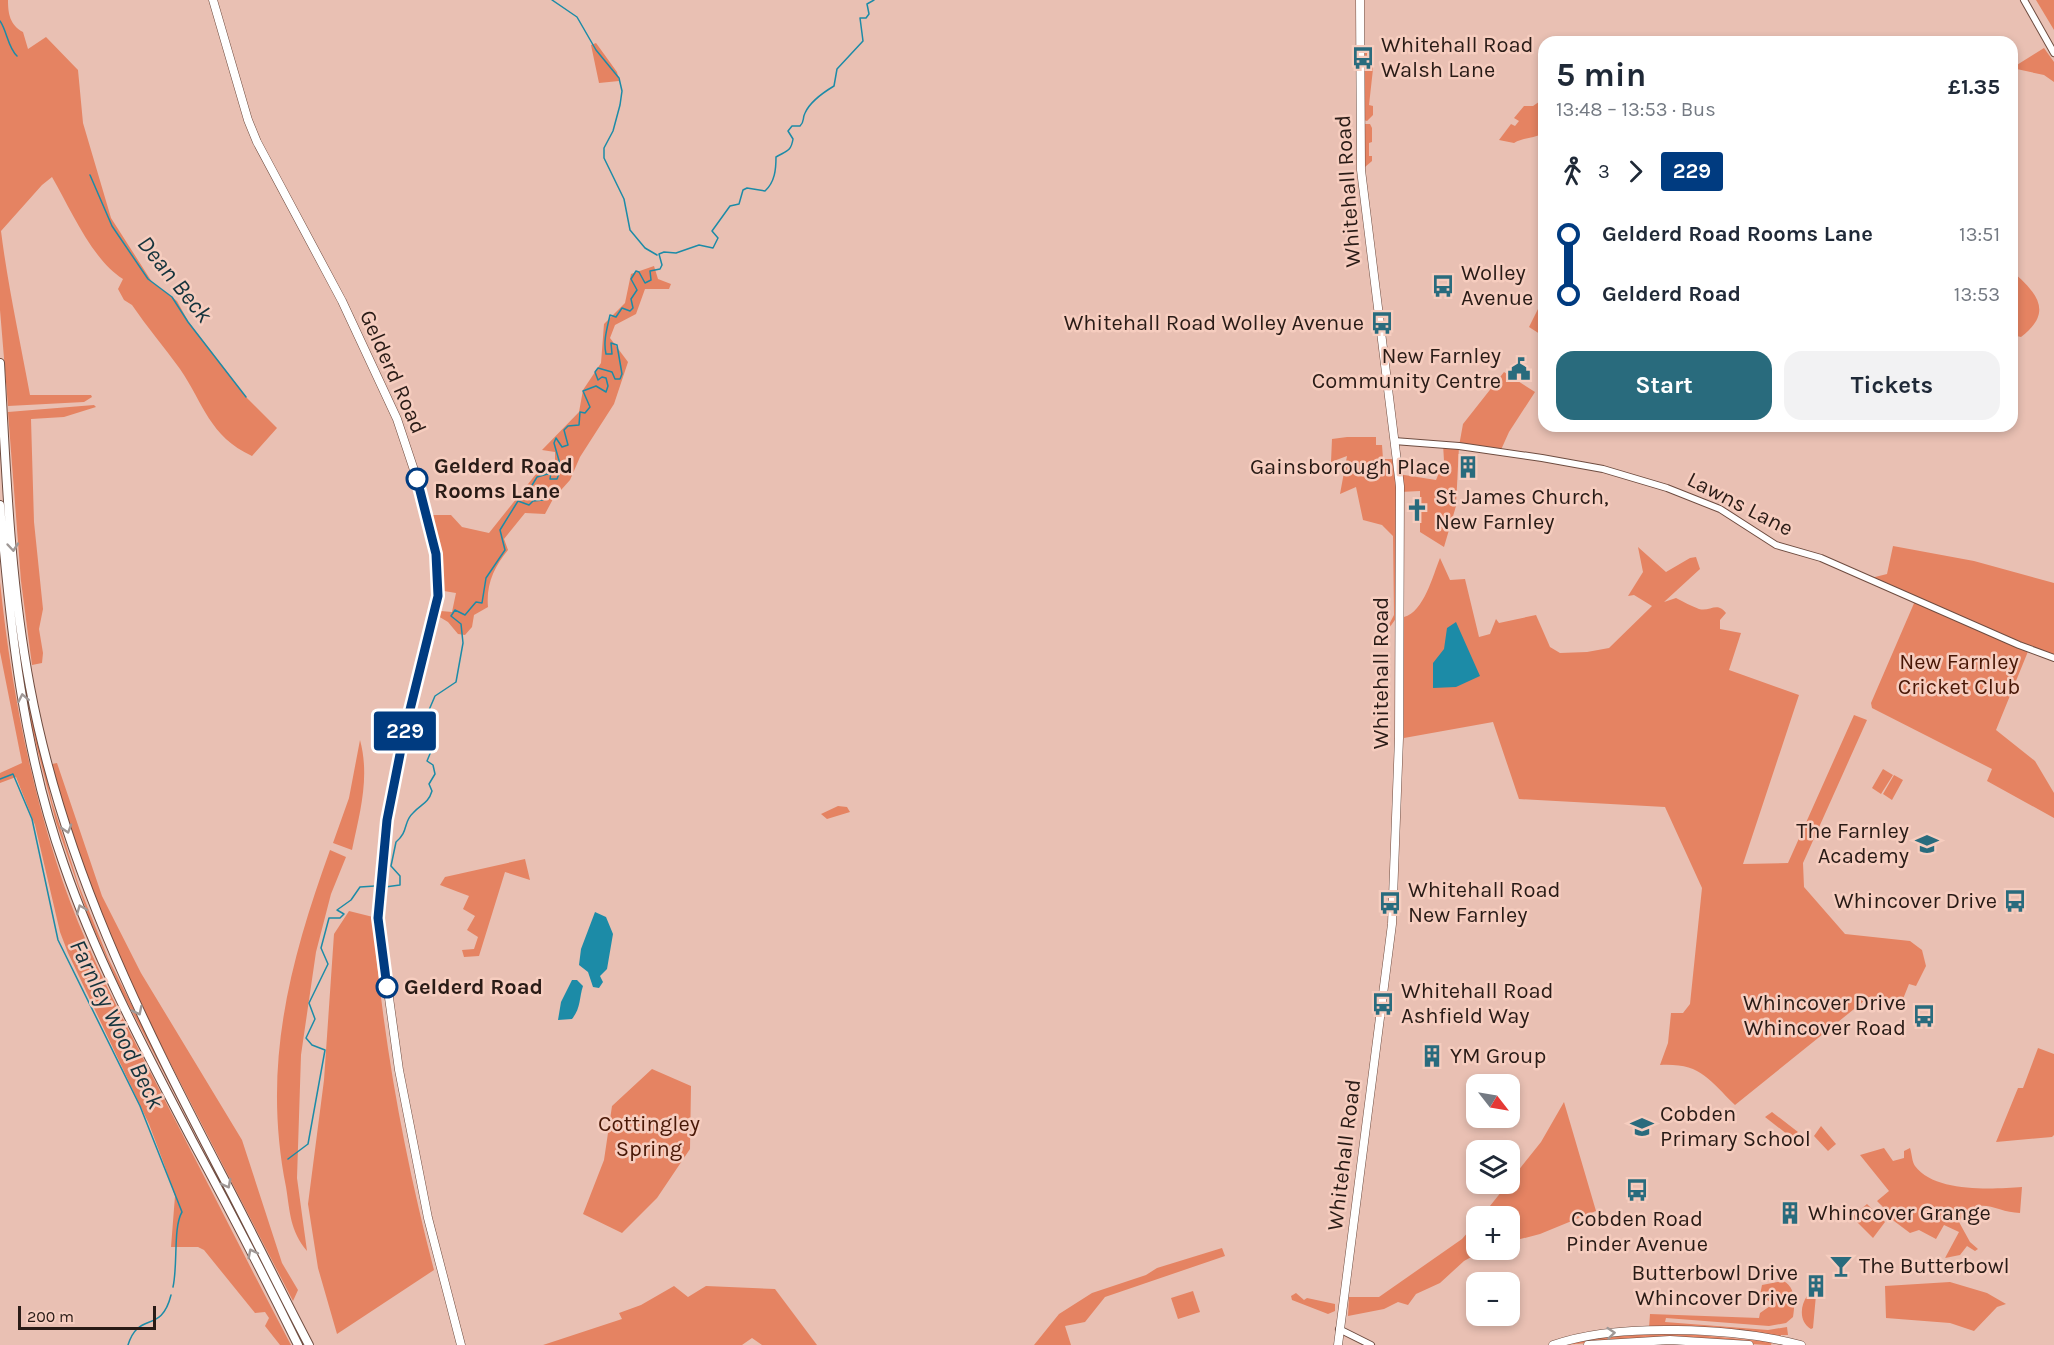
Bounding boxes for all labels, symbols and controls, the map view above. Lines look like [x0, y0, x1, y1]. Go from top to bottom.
place label: Whitehall Road Walsh Lane [1381, 32, 1534, 83]
bus stop icon: Whitehall Road Walsh Lane [1350, 45, 1376, 71]
text: 5 min [1556, 56, 1646, 94]
text: £1.35 [1948, 74, 2000, 100]
text: 13:48 – 13:53 · Bus [1556, 98, 1716, 121]
street label: Whitehall Road [1330, 114, 1366, 268]
icon: walk [1556, 155, 1589, 188]
icon: forward [1619, 155, 1652, 188]
text: 229 [1673, 159, 1711, 183]
text: 3 [1598, 160, 1610, 183]
text: Gelderd Road Rooms Lane [1602, 221, 1873, 247]
text: 13:51 [1959, 223, 2000, 246]
water label: Dean Beck [132, 230, 219, 329]
place label: Wolley Avenue [1461, 260, 1533, 311]
bus stop icon: Wolley Avenue [1430, 273, 1456, 299]
text: Gelderd Road [1602, 281, 1741, 307]
text: 13:53 [1954, 283, 2000, 306]
street label: Gelderd Road [354, 306, 432, 438]
place label: Whitehall Road Wolley Avenue [1064, 310, 1364, 336]
bus stop icon: Whitehall Road Wolley Avenue [1369, 310, 1395, 336]
place label: New Farnley Community Centre [1312, 343, 1501, 394]
button: Start [1556, 351, 1772, 420]
button: Tickets [1784, 351, 2000, 420]
public building icon: New Farnley Community Centre [1506, 356, 1532, 382]
place label: Gelderd Road Rooms Lane [434, 453, 573, 504]
place label: Gainsborough Place [1250, 454, 1450, 480]
building icon: Gainsborough Place [1455, 454, 1481, 480]
street label: Lawns Lane [1683, 466, 1797, 542]
marker: Gelderd Road Rooms Lane [406, 468, 428, 490]
place label: St James Church, New Farnley [1435, 484, 1609, 535]
church icon: St James Church, New Farnley [1404, 497, 1430, 523]
one-way arrow [6, 543, 19, 552]
street label: Whitehall Road [1368, 597, 1394, 749]
park label: New Farnley Cricket Club [1898, 649, 2020, 700]
one-way arrow [17, 694, 30, 704]
line badge: 229 [370, 712, 440, 750]
text: 229 [386, 719, 424, 743]
place label: The Farnley Academy [1796, 818, 1909, 869]
one-way arrow [59, 823, 72, 834]
school or university icon: The Farnley Academy [1914, 831, 1940, 857]
place label: Whitehall Road New Farnley [1408, 877, 1561, 928]
place label: Whincover Drive [1834, 888, 1997, 914]
bus stop icon: Whincover Drive [2002, 888, 2028, 914]
bus stop icon: Whitehall Road New Farnley [1377, 890, 1403, 916]
one-way arrow [76, 905, 88, 916]
water label: Farnley Wood Beck [64, 935, 170, 1114]
place label: Gelderd Road [404, 974, 543, 1000]
marker: Gelderd Road [376, 976, 398, 998]
place label: Whitehall Road Ashfield Way [1401, 978, 1554, 1029]
place label: Whincover Drive Whincover Road [1743, 990, 1906, 1041]
bus stop icon: Whitehall Road Ashfield Way [1370, 991, 1396, 1017]
bus stop icon: Whincover Drive Whincover Road [1911, 1003, 1937, 1029]
one-way arrow [130, 1004, 142, 1015]
building icon: YM Group [1419, 1043, 1445, 1069]
place label: YM Group [1450, 1043, 1546, 1069]
north arrow [1466, 1074, 1520, 1128]
map controls [1466, 1074, 1520, 1326]
street label: Whitehall Road [1322, 1078, 1366, 1232]
place label: Cobden Primary School [1660, 1101, 1811, 1152]
park label: Cottingley Spring [598, 1111, 700, 1162]
school or university icon: Cobden Primary School [1629, 1114, 1655, 1140]
button: layers [1466, 1140, 1520, 1194]
bus stop icon: Cobden Road Pinder Avenue [1624, 1177, 1650, 1203]
one-way arrow [220, 1178, 231, 1188]
building icon: Whincover Grange [1777, 1200, 1803, 1226]
place label: Whincover Grange [1808, 1200, 1991, 1226]
button: + [1466, 1206, 1520, 1260]
place label: Cobden Road Pinder Avenue [1566, 1206, 1708, 1257]
one-way arrow [248, 1249, 259, 1259]
bar icon: The Butterbowl [1828, 1253, 1854, 1279]
place label: The Butterbowl [1859, 1253, 2010, 1279]
place label: Butterbowl Drive Whincover Drive [1631, 1260, 1798, 1311]
button: − [1466, 1272, 1520, 1326]
building icon: Butterbowl Drive Whincover Drive [1803, 1273, 1829, 1299]
scale bar [18, 1303, 156, 1330]
text: 200 m [27, 1307, 74, 1326]
one-way arrow [1606, 1327, 1615, 1340]

